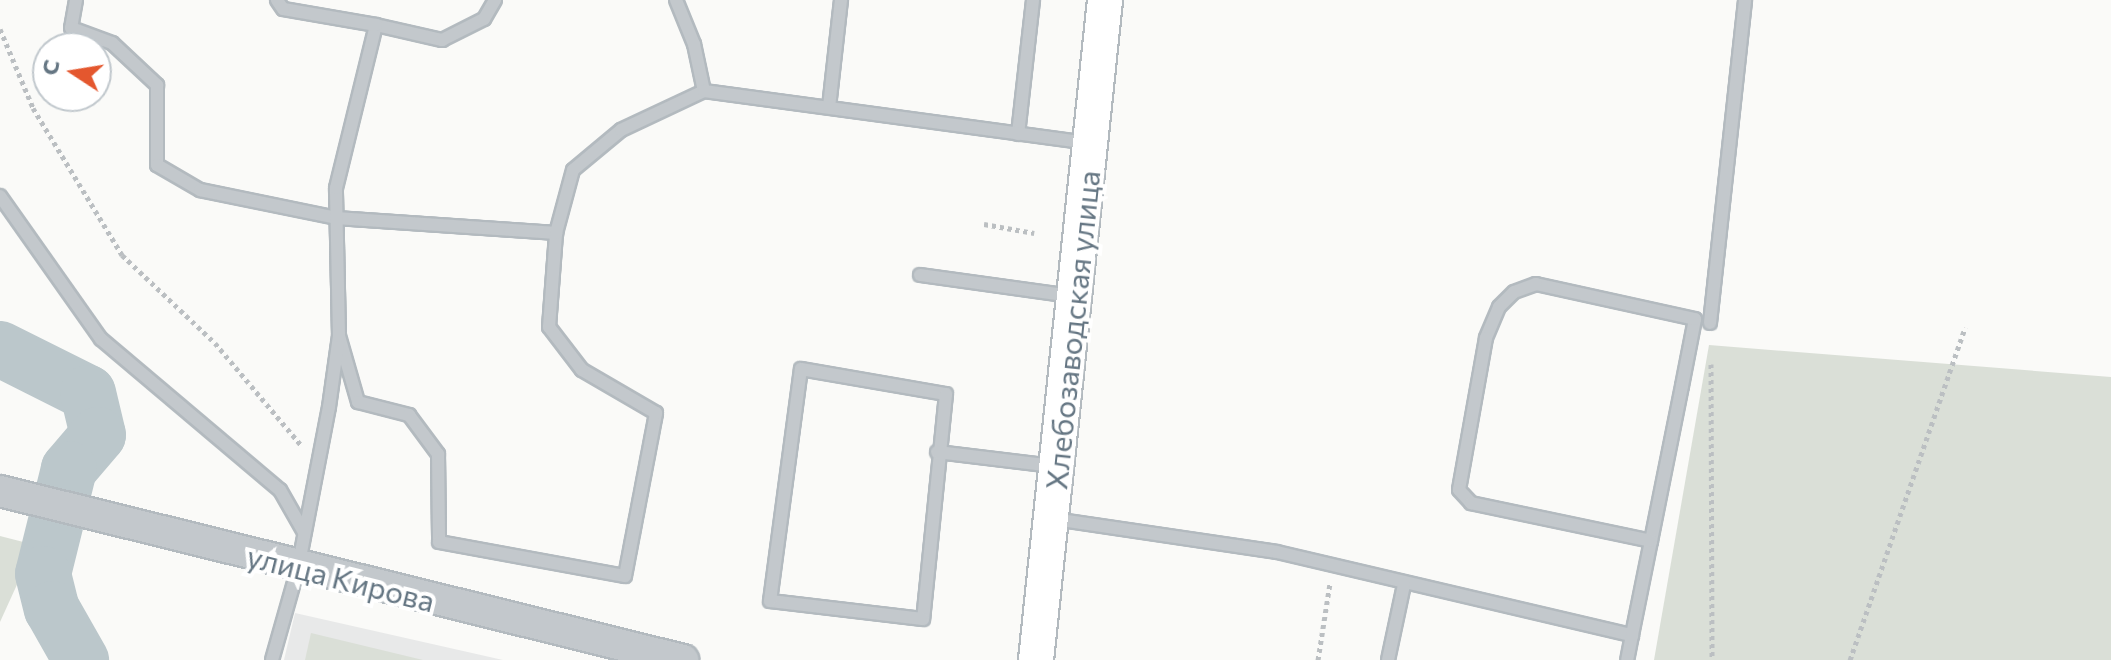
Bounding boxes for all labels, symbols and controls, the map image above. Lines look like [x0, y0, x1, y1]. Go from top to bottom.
north arrow [32, 32, 112, 112]
text: С [35, 57, 65, 77]
street label: Хлебозаводская улица [1037, 169, 1107, 491]
street label: улица Кирова [243, 537, 439, 619]

